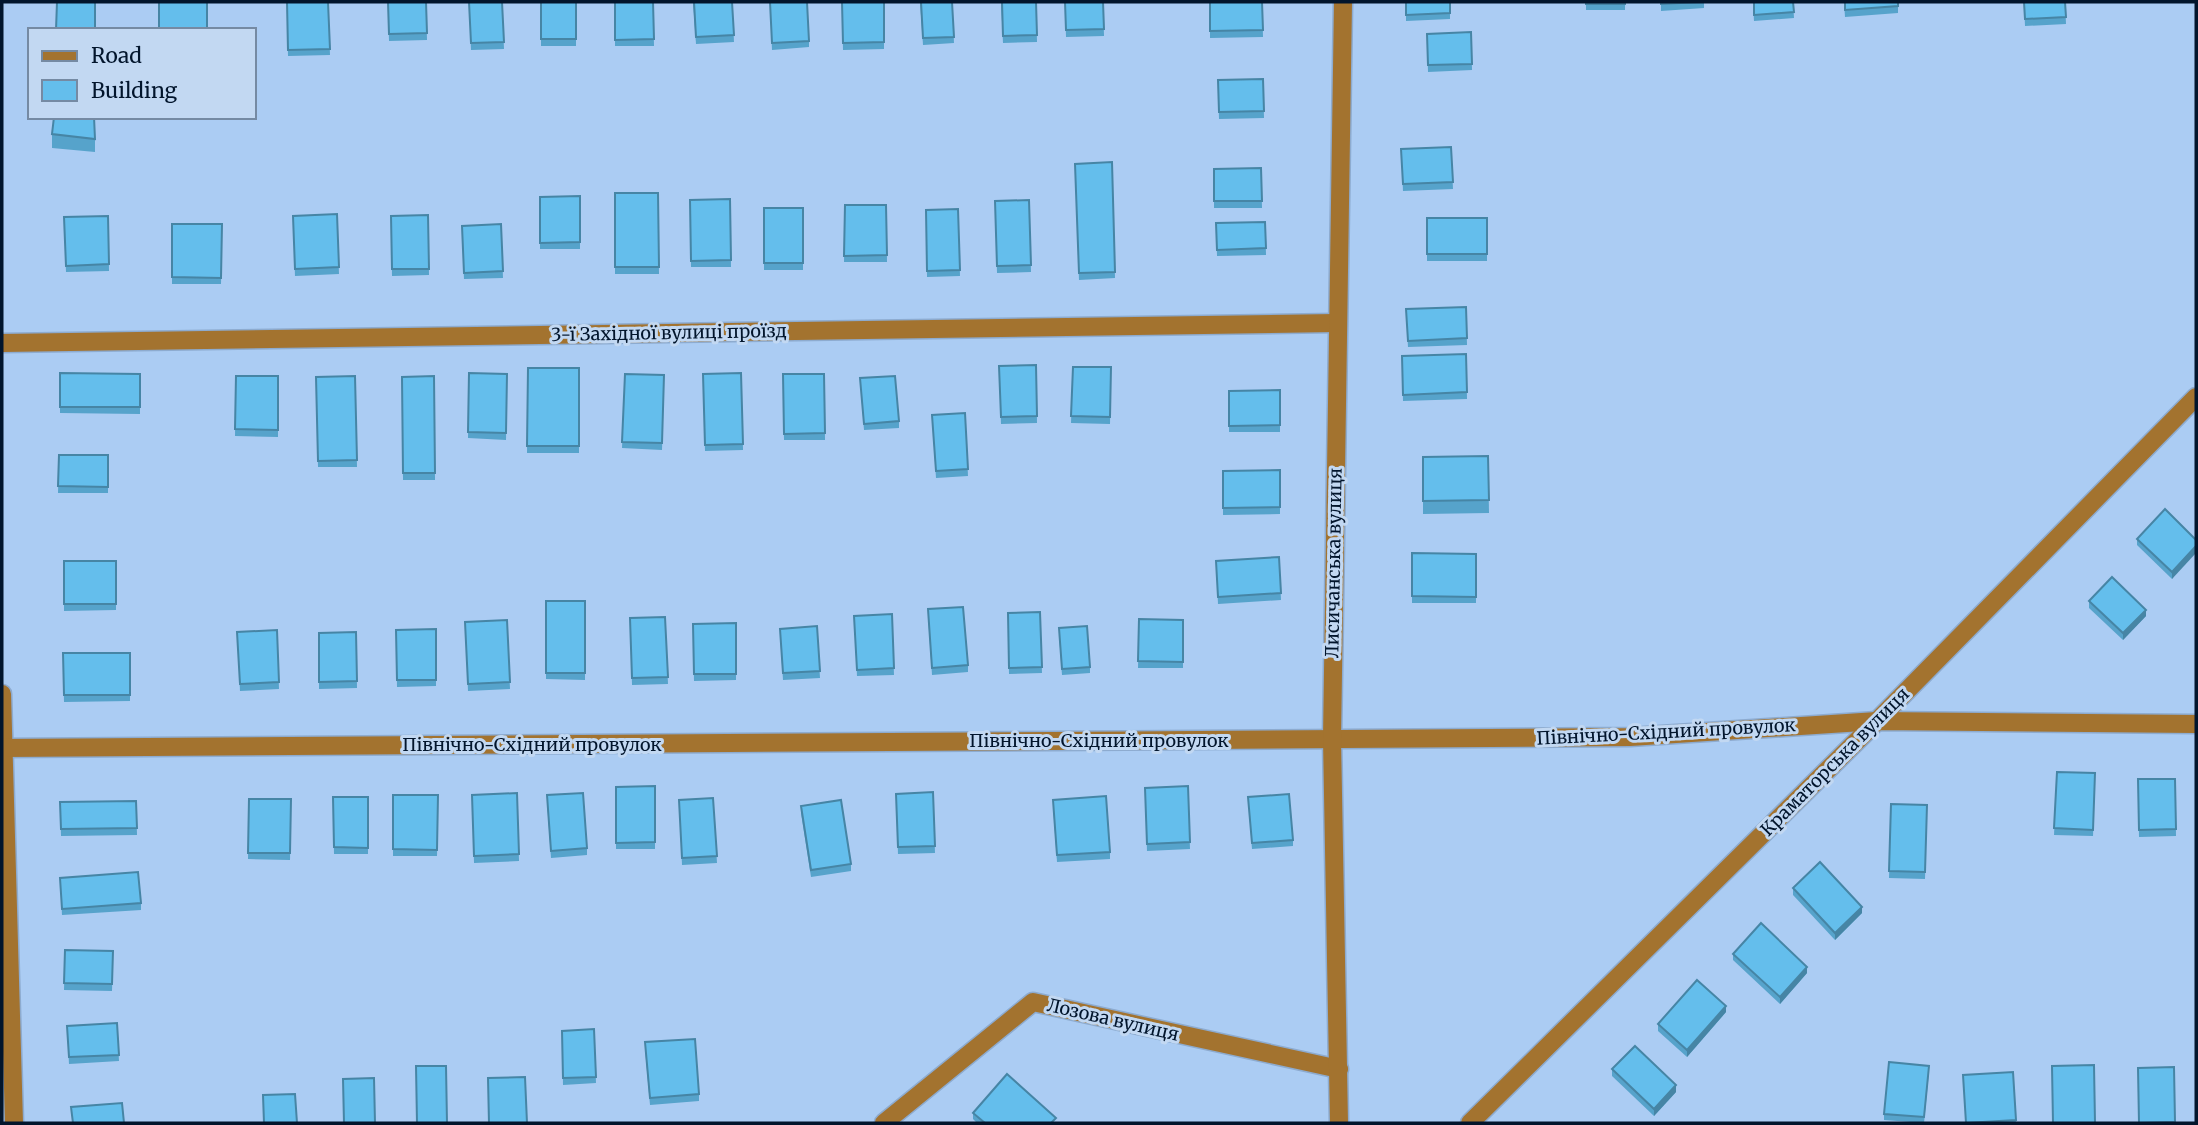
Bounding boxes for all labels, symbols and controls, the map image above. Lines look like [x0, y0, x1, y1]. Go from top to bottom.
legend [28, 28, 256, 119]
text: Road [91, 42, 142, 69]
text: Building [91, 77, 178, 104]
street label: 3-ї Західної вулиці проїзд [551, 319, 787, 346]
street label: Лисичанська вулиця [1320, 467, 1347, 658]
street label: Краматорська вулиця [1756, 682, 1914, 841]
street label: Північно-Східний провулок [1536, 713, 1797, 750]
street label: Північно-Східний провулок [969, 729, 1229, 752]
street label: Північно-Східний провулок [402, 733, 662, 756]
street label: Лозова вулиця [1045, 993, 1181, 1046]

